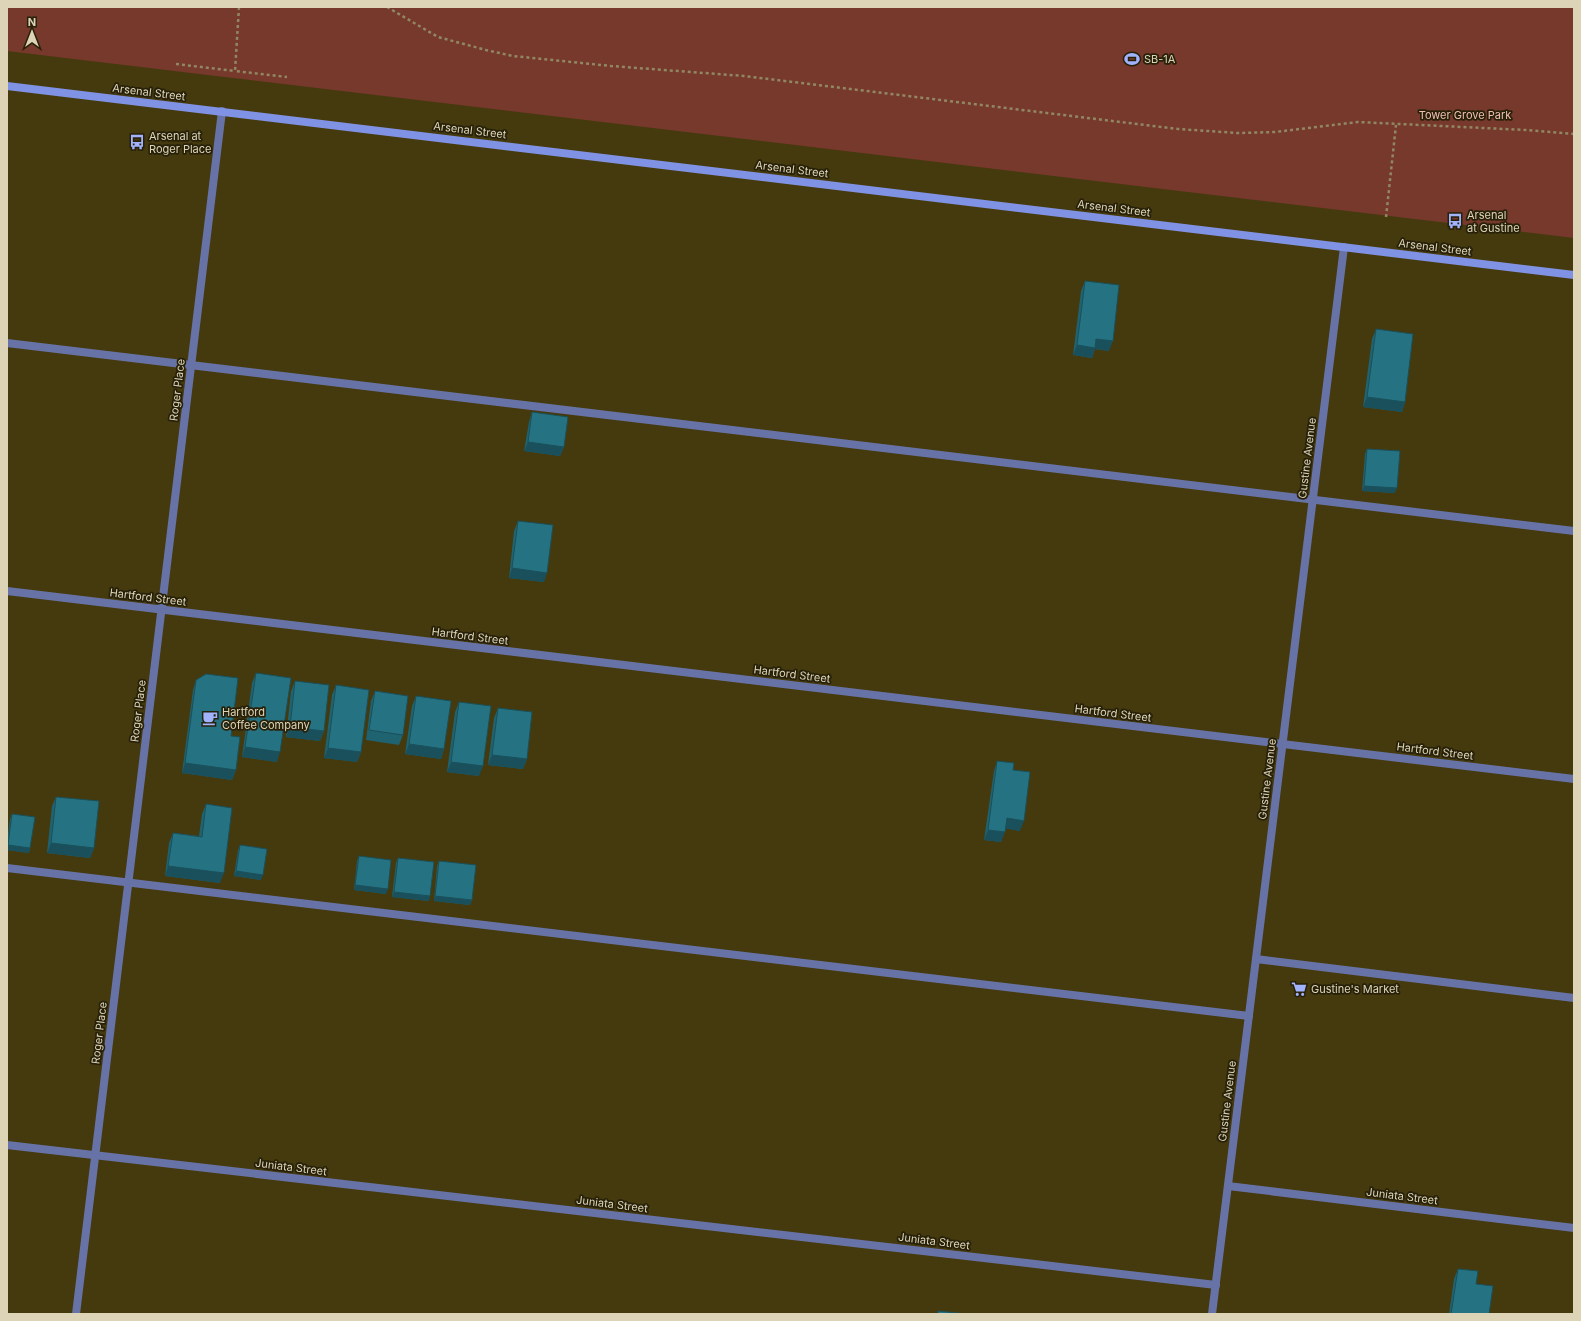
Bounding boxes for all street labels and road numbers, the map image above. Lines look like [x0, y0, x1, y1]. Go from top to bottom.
street label: Arsenal Street [112, 81, 187, 103]
street label: Arsenal Street [433, 119, 508, 141]
street label: Arsenal Street [755, 158, 830, 180]
street label: Arsenal Street [1077, 197, 1152, 219]
street label: Arsenal Street [1398, 236, 1473, 258]
street label: Roger Place [166, 358, 188, 422]
street label: Gustine Avenue [1295, 417, 1319, 499]
street label: Hartford Street [109, 585, 188, 609]
street label: Hartford Street [431, 624, 510, 648]
street label: Hartford Street [753, 662, 832, 686]
street label: Roger Place [127, 679, 149, 743]
street label: Hartford Street [1074, 701, 1153, 725]
street label: Gustine Avenue [1255, 738, 1279, 820]
street label: Hartford Street [1396, 739, 1475, 763]
street label: Roger Place [88, 1001, 110, 1065]
street label: Gustine Avenue [1215, 1060, 1239, 1142]
street label: Juniata Street [254, 1156, 328, 1178]
street label: Juniata Street [1365, 1185, 1439, 1207]
street label: Juniata Street [575, 1193, 649, 1215]
street label: Juniata Street [897, 1230, 971, 1252]

